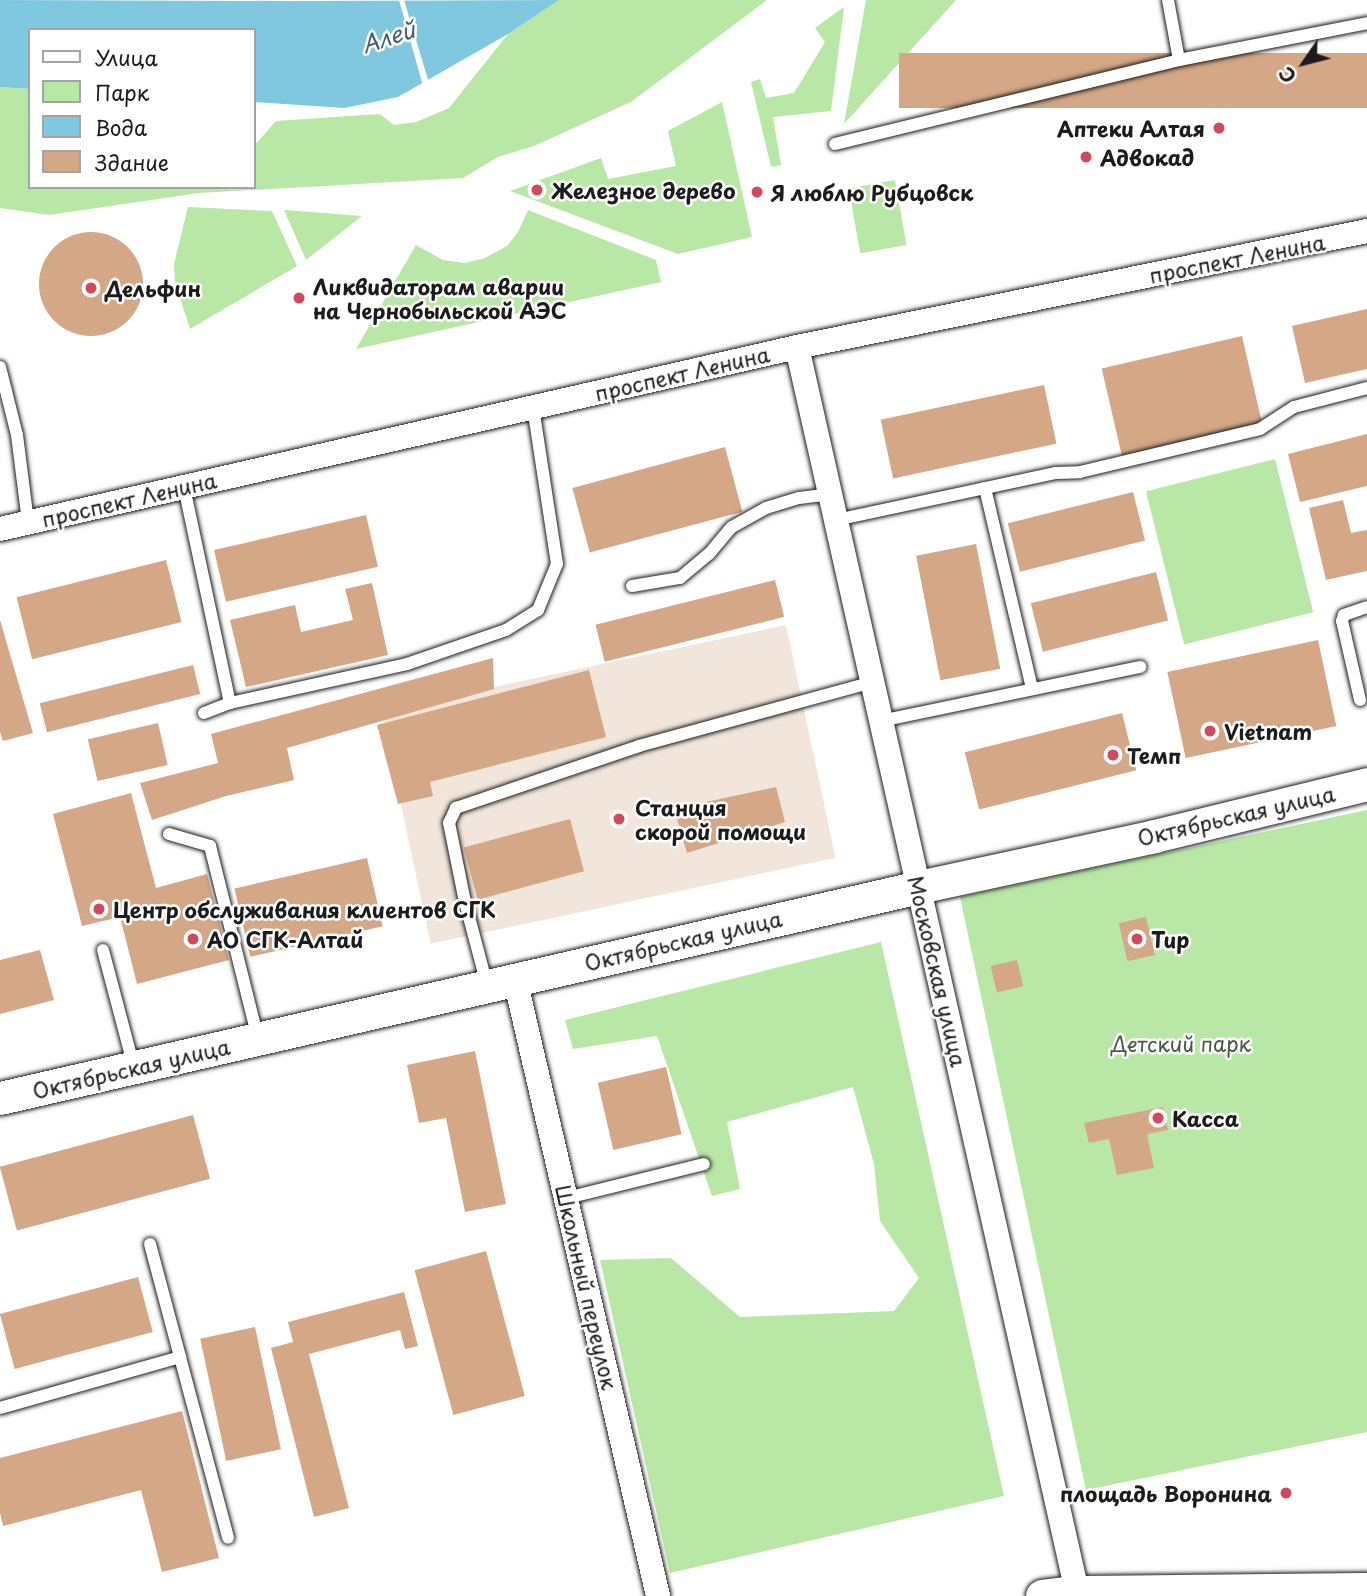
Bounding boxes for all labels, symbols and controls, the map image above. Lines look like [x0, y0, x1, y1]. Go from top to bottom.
water label: Алей [358, 15, 418, 59]
legend [28, 28, 256, 189]
north arrow [1269, 28, 1339, 98]
text: Улица [95, 41, 158, 73]
text: С [1271, 61, 1302, 89]
text: Парк [95, 76, 149, 108]
text: Вода [95, 111, 147, 143]
place label: Аптеки Алтая [1055, 115, 1205, 141]
marker: Аптеки Алтая [1211, 120, 1227, 136]
place label: Адвокад [1100, 144, 1194, 170]
text: Здание [95, 146, 169, 178]
marker: Адвокад [1078, 149, 1094, 165]
place label: Железное дерево [551, 177, 736, 203]
place label: Я люблю Рубцовск [771, 179, 975, 205]
marker: Железное дерево [529, 182, 545, 198]
marker: Я люблю Рубцовск [749, 184, 765, 200]
street label: проспект Ленина [1146, 229, 1328, 287]
place label: Ликвидаторам аварии на Чернобыльской АЭС [313, 273, 568, 323]
place label: Дельфин [105, 275, 201, 301]
marker: Дельфин [83, 280, 99, 296]
marker: Ликвидаторам аварии на Чернобыльской АЭС [291, 290, 307, 306]
street label: проспект Ленина [592, 341, 772, 405]
street label: проспект Ленина [39, 467, 219, 531]
place label: Vietnam [1224, 718, 1312, 744]
marker: Vietnam [1202, 723, 1218, 739]
place label: Темп [1127, 742, 1181, 768]
marker: Темп [1105, 747, 1121, 763]
street label: Октябрьская улица [1134, 780, 1338, 850]
place label: Станция скорой помощи [635, 794, 807, 844]
marker: Станция скорой помощи [609, 809, 629, 829]
street label: Московская улица [904, 873, 972, 1069]
place label: Центр обслуживания клиентов СГК [113, 896, 497, 922]
marker: Центр обслуживания клиентов СГК [91, 901, 107, 917]
street label: Октябрьская улица [581, 905, 785, 975]
place label: АО СГК-Алтай [207, 926, 365, 952]
place label: Тир [1151, 926, 1189, 952]
marker: АО СГК-Алтай [185, 931, 201, 947]
marker: Тир [1129, 931, 1145, 947]
park label: Детский парк [1110, 1030, 1252, 1056]
street label: Октябрьская улица [29, 1033, 233, 1103]
place label: Касса [1172, 1105, 1239, 1131]
marker: Касса [1150, 1110, 1166, 1126]
street label: Школьный переулок [551, 1182, 623, 1392]
place label: площадь Воронина [1060, 1480, 1272, 1506]
marker: площадь Воронина [1278, 1485, 1294, 1501]

